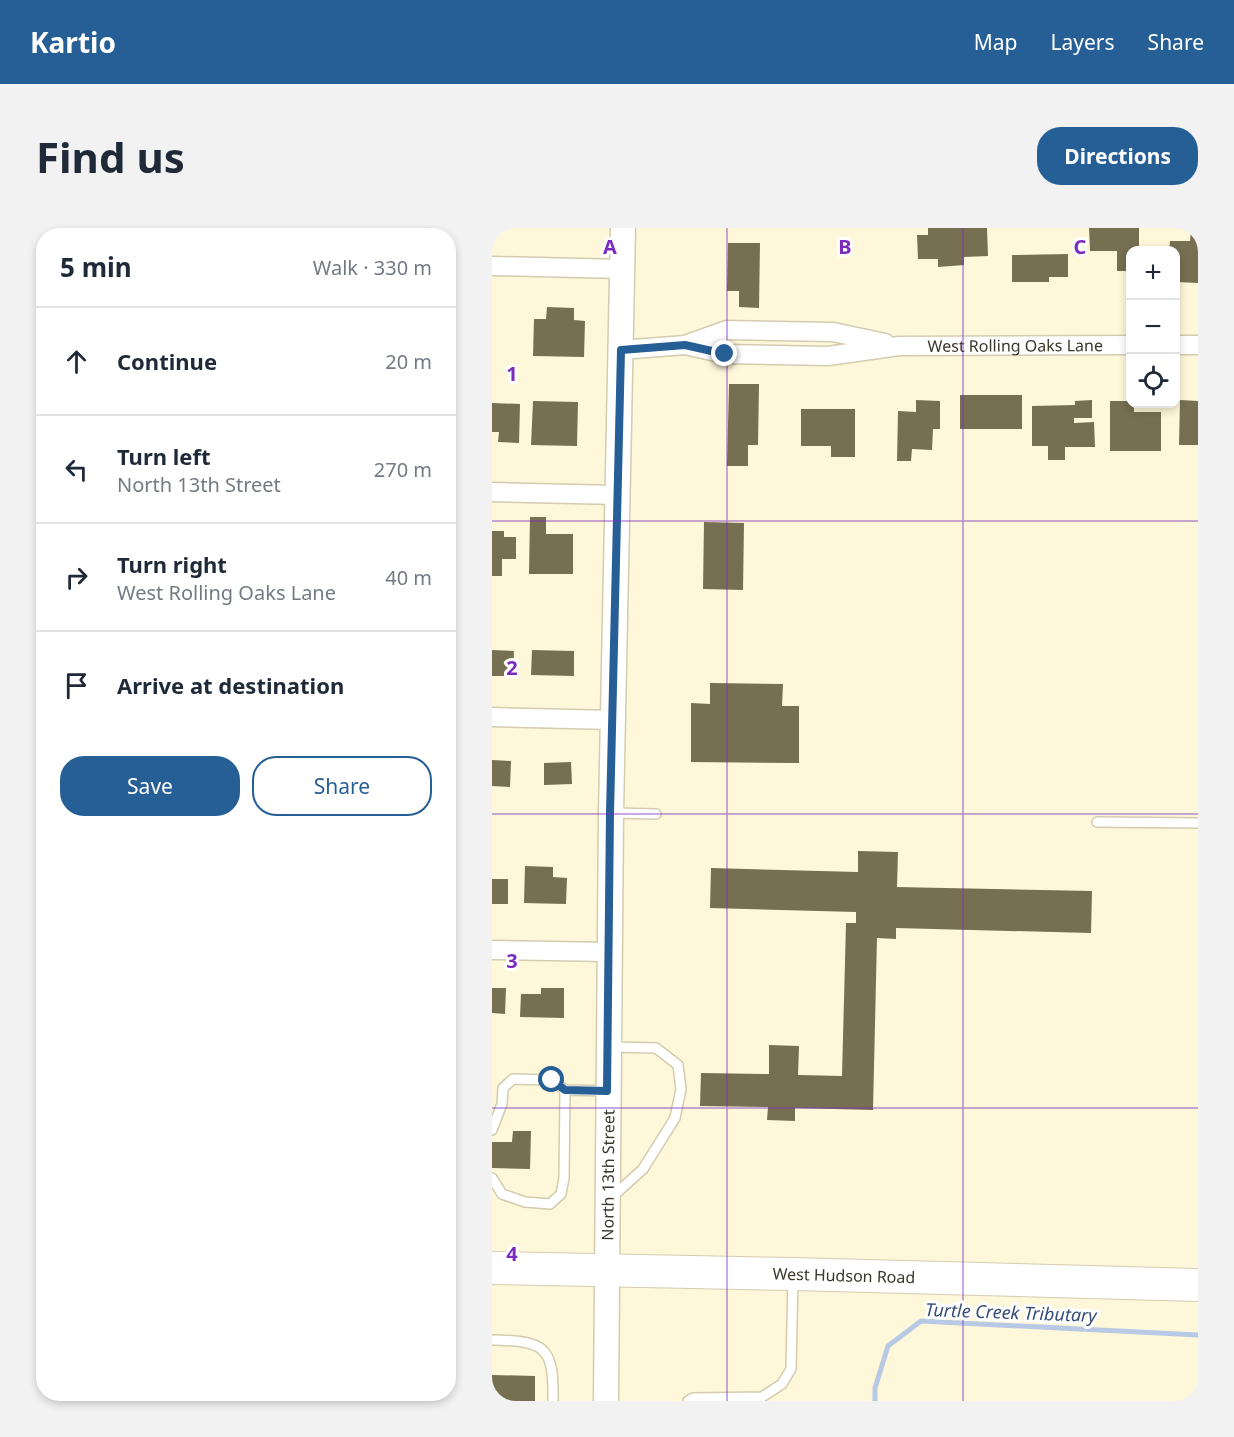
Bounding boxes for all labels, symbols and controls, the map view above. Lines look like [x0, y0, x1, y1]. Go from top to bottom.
text: Kartio [30, 23, 116, 61]
text: Map [974, 28, 1018, 56]
text: Layers [1051, 28, 1115, 56]
text: Share [1148, 28, 1204, 56]
button: Directions [1037, 127, 1198, 185]
text: Find us [36, 128, 185, 185]
text: A [603, 233, 617, 260]
text: B [838, 233, 852, 260]
text: C [1074, 233, 1087, 260]
map controls [1126, 246, 1180, 408]
button: + [1126, 246, 1180, 300]
text: 5 min [60, 249, 132, 285]
text: Walk · 330 m [313, 254, 432, 281]
button: − [1126, 300, 1180, 354]
street label: West Rolling Oaks Lane [928, 334, 1103, 357]
route end [711, 340, 737, 366]
icon: ahead [60, 345, 93, 378]
text: Continue [117, 346, 217, 376]
text: 20 m [385, 348, 432, 375]
button: locate [1126, 354, 1180, 408]
text: 1 [506, 360, 518, 387]
text: Turn left [117, 441, 211, 471]
icon: left [60, 453, 93, 486]
text: 270 m [374, 456, 432, 483]
text: North 13th Street [117, 471, 281, 498]
text: Turn right [117, 549, 227, 579]
icon: right [60, 561, 93, 594]
text: 40 m [385, 564, 432, 591]
text: West Rolling Oaks Lane [117, 579, 336, 606]
text: 2 [506, 654, 518, 681]
icon: arrive [60, 669, 93, 702]
text: Arrive at destination [117, 670, 344, 700]
button: Save [60, 756, 240, 816]
button: Share [252, 756, 432, 816]
text: 3 [506, 947, 518, 974]
route start [538, 1066, 564, 1092]
street label: North 13th Street [596, 1109, 619, 1241]
text: 4 [506, 1240, 518, 1267]
street label: West Hudson Road [772, 1263, 916, 1288]
water label: Turtle Creek Tributary [925, 1297, 1099, 1327]

